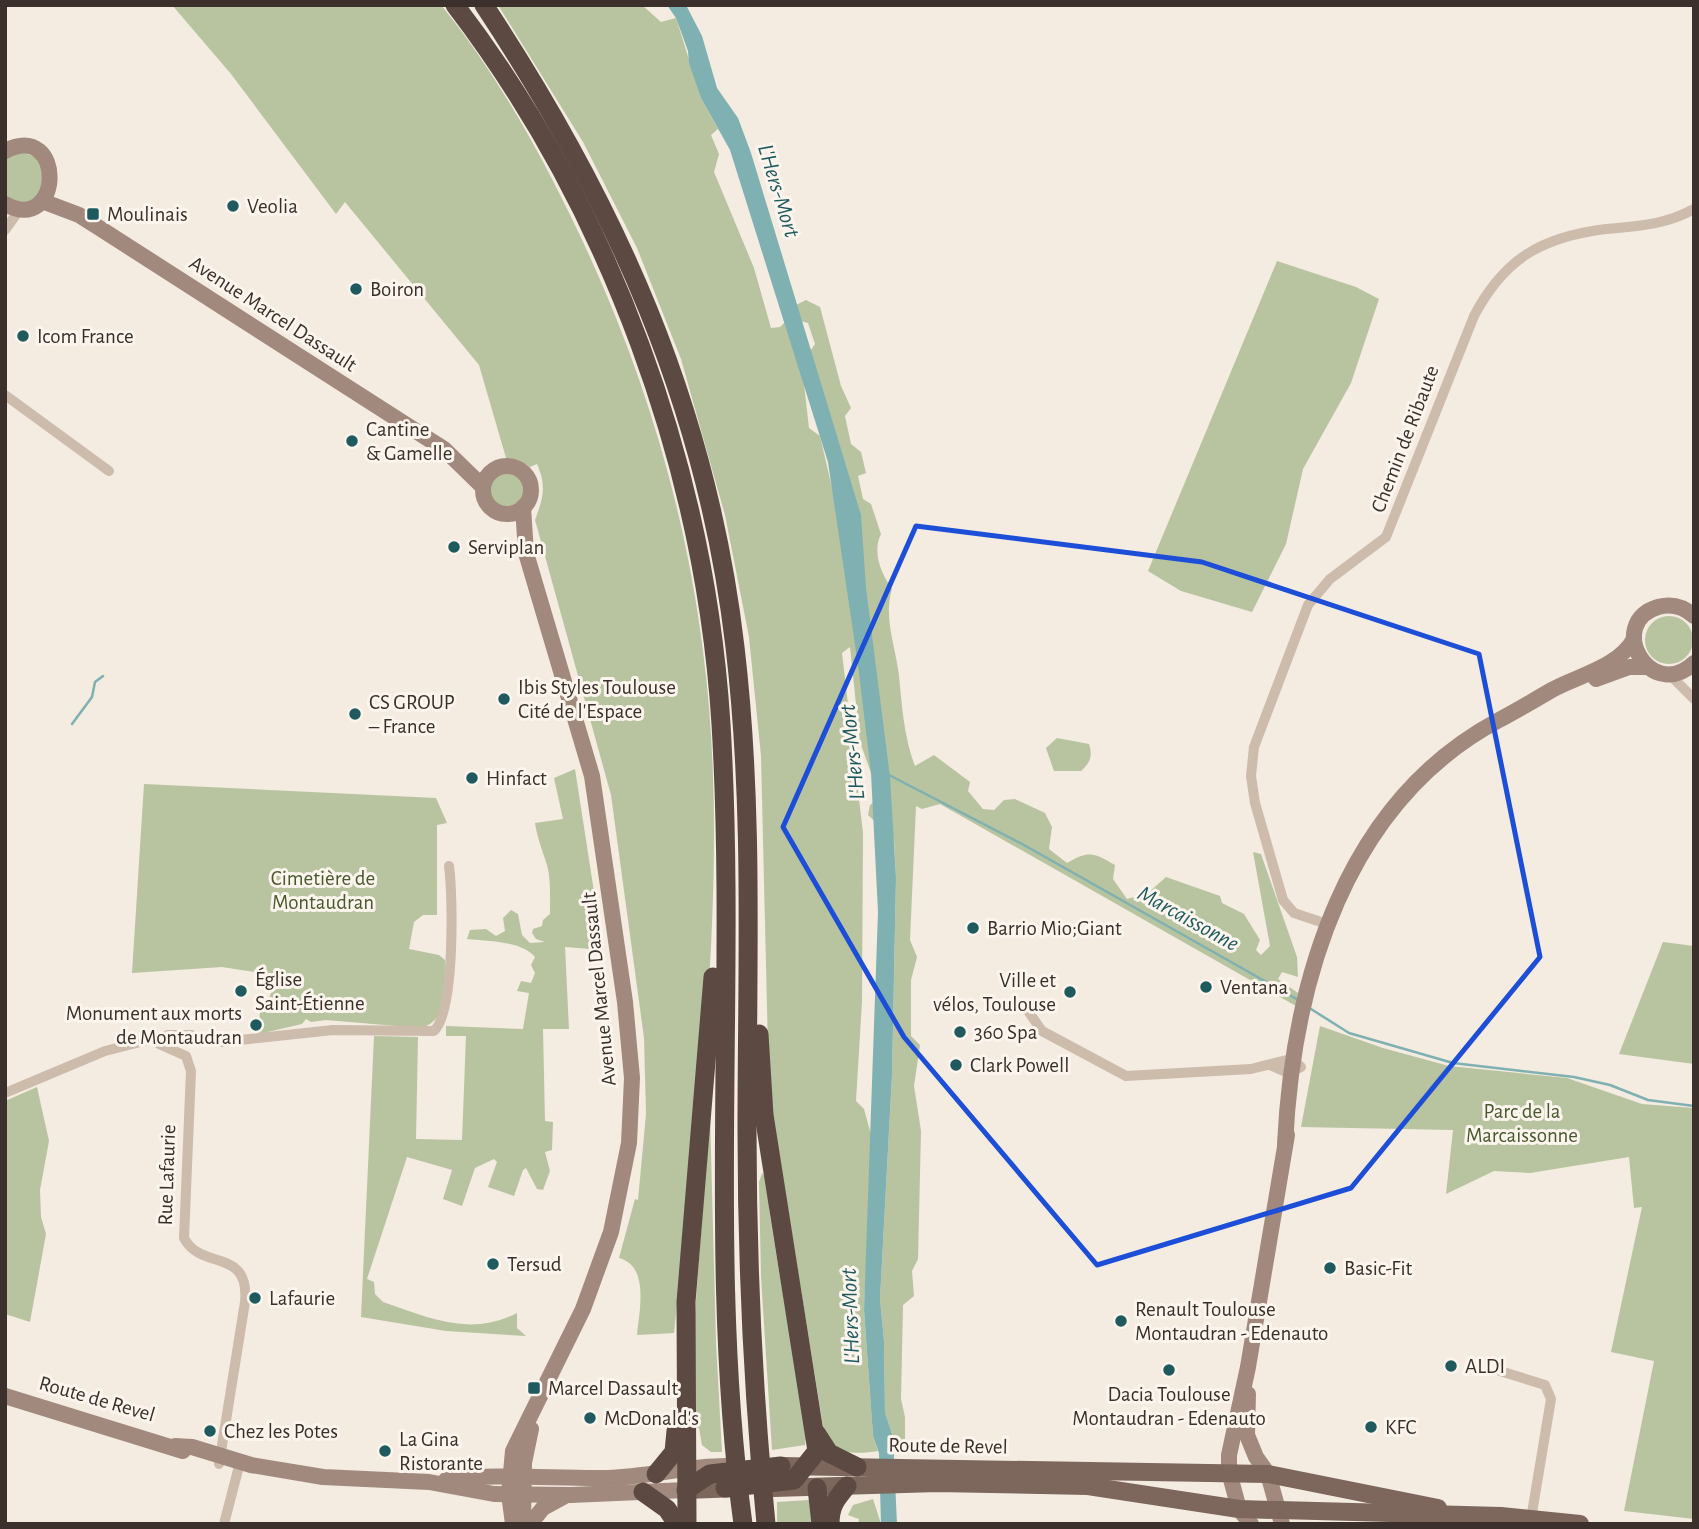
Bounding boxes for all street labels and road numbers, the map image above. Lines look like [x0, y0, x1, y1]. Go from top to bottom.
street label: Avenue Marcel Dassault [186, 252, 361, 376]
street label: Chemin de Ribaute [1367, 363, 1443, 515]
street label: Avenue Marcel Dassault [578, 891, 620, 1087]
street label: Rue Lafaurie [155, 1124, 179, 1226]
street label: Route de Revel [37, 1372, 157, 1426]
street label: Route de Revel [888, 1434, 1008, 1458]

